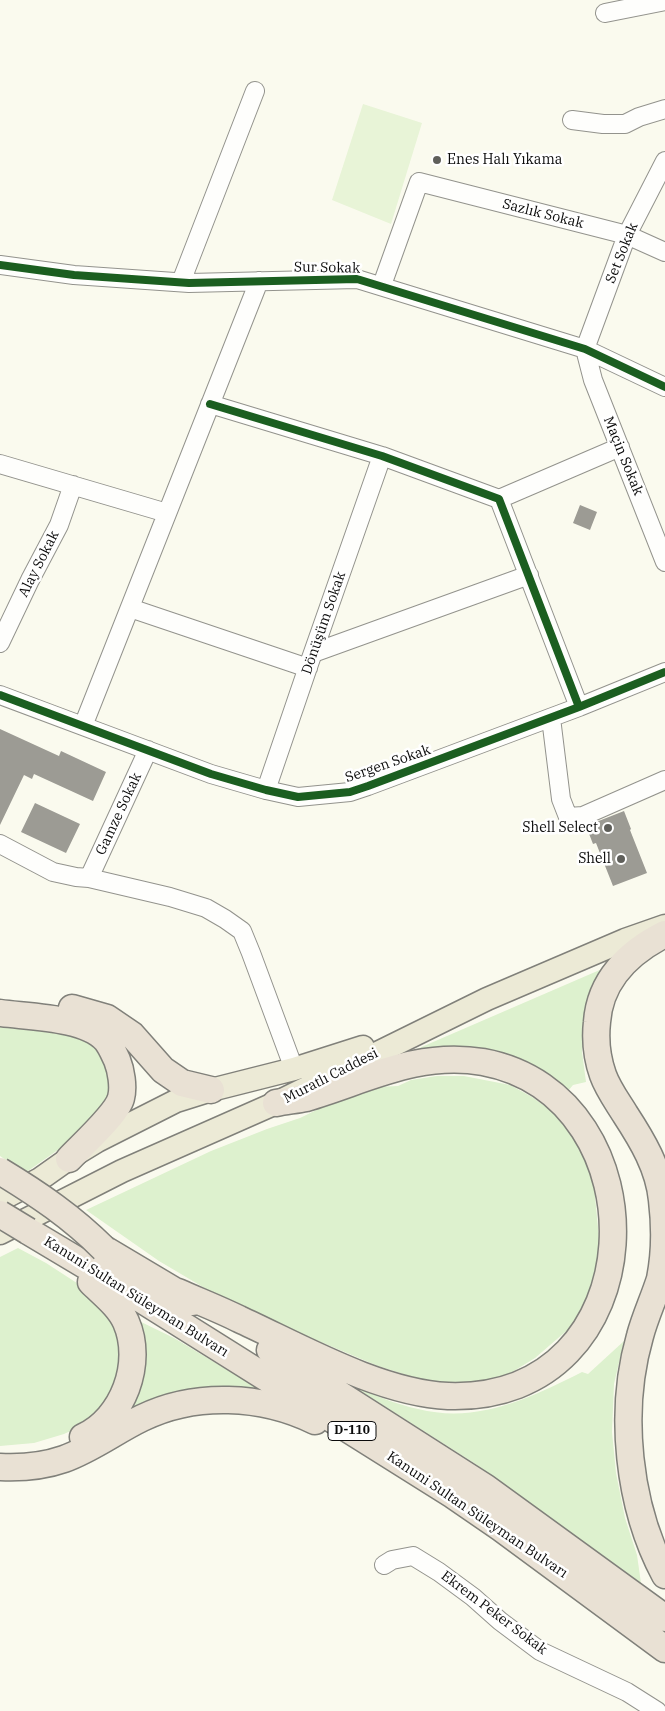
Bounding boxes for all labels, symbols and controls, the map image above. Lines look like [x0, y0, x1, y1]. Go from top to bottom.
place label: Enes Halı Yıkama [447, 152, 562, 168]
marker: Enes Halı Yıkama [431, 154, 443, 166]
street label: Sazlık Sokak [501, 196, 585, 232]
street label: Set Sokak [602, 220, 642, 286]
street label: Sur Sokak [294, 259, 360, 277]
street label: Maçin Sokak [600, 414, 646, 498]
street label: Alay Sokak [15, 528, 63, 600]
street label: Dönüşüm Sokak [299, 569, 349, 677]
street label: Sergen Sokak [343, 742, 433, 786]
street label: Gamze Sokak [93, 770, 145, 858]
place label: Shell Select [522, 820, 598, 836]
marker: Shell Select [602, 822, 614, 834]
place label: Shell [578, 851, 611, 867]
marker: Shell [615, 853, 627, 865]
street label: Muratlı Caddesi [281, 1045, 381, 1107]
street label: Kanuni Sultan Süleyman Bulvarı [41, 1233, 231, 1361]
road number: D-110 [328, 1422, 376, 1440]
street label: Kanuni Sultan Süleyman Bulvarı [383, 1448, 571, 1582]
street label: Ekrem Peker Sokak [438, 1568, 550, 1658]

